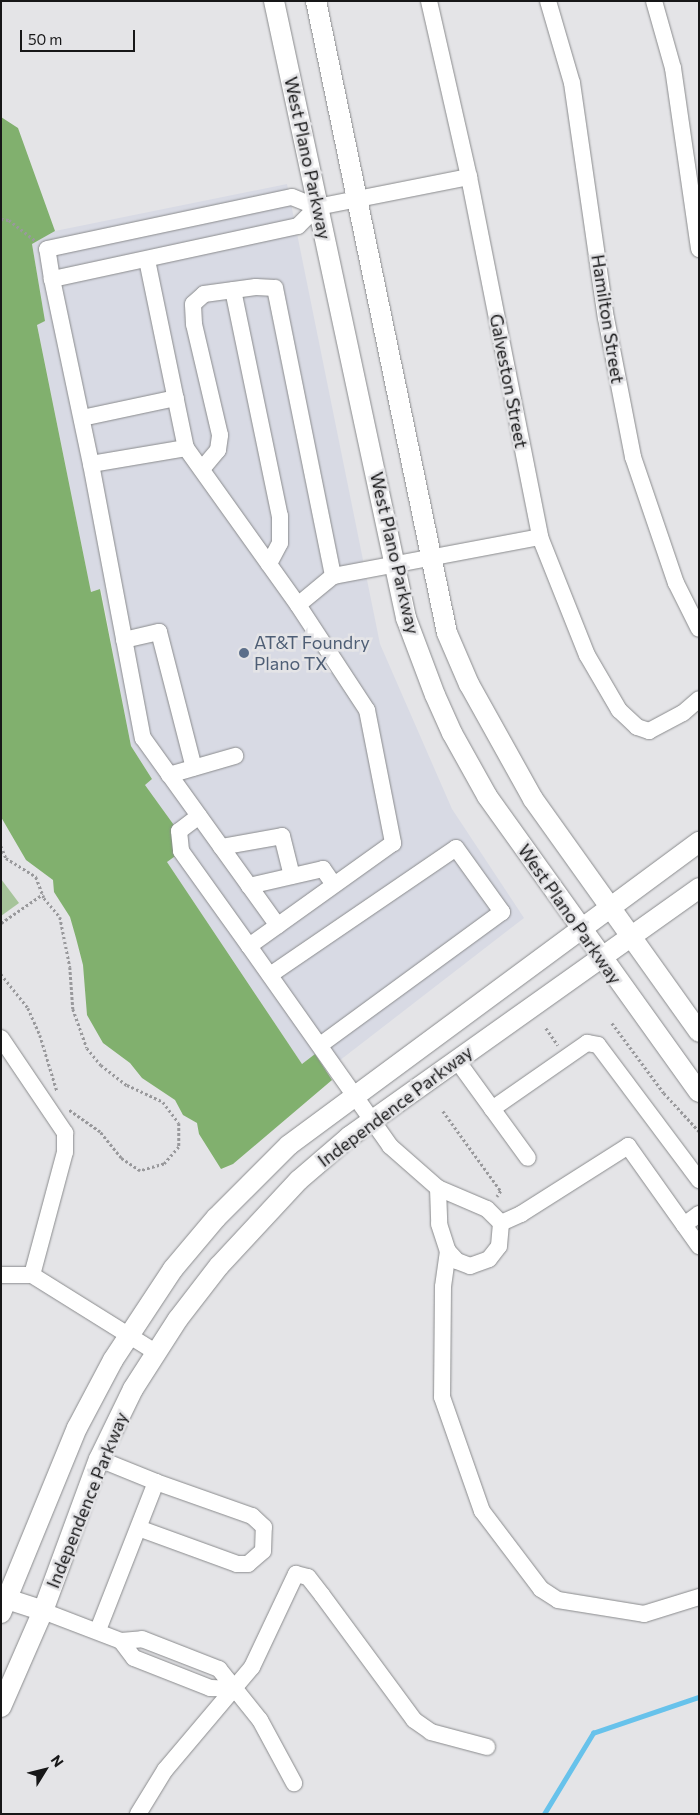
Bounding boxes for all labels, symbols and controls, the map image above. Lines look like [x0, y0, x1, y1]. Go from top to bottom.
scale bar [22, 20, 138, 52]
text: 50 m [28, 30, 62, 48]
street label: West Plano Parkway [280, 75, 336, 241]
street label: Hamilton Street [587, 253, 629, 385]
street label: Galveston Street [485, 312, 533, 450]
street label: West Plano Parkway [366, 470, 424, 636]
place label: AT&T Foundry Plano TX [254, 632, 370, 674]
marker: AT&T Foundry Plano TX [238, 647, 250, 659]
street label: West Plano Parkway [514, 840, 626, 988]
street label: Independence Parkway [313, 1041, 477, 1171]
street label: Independence Parkway [42, 1409, 132, 1591]
north arrow [20, 1745, 70, 1795]
text: N [48, 1752, 68, 1770]

